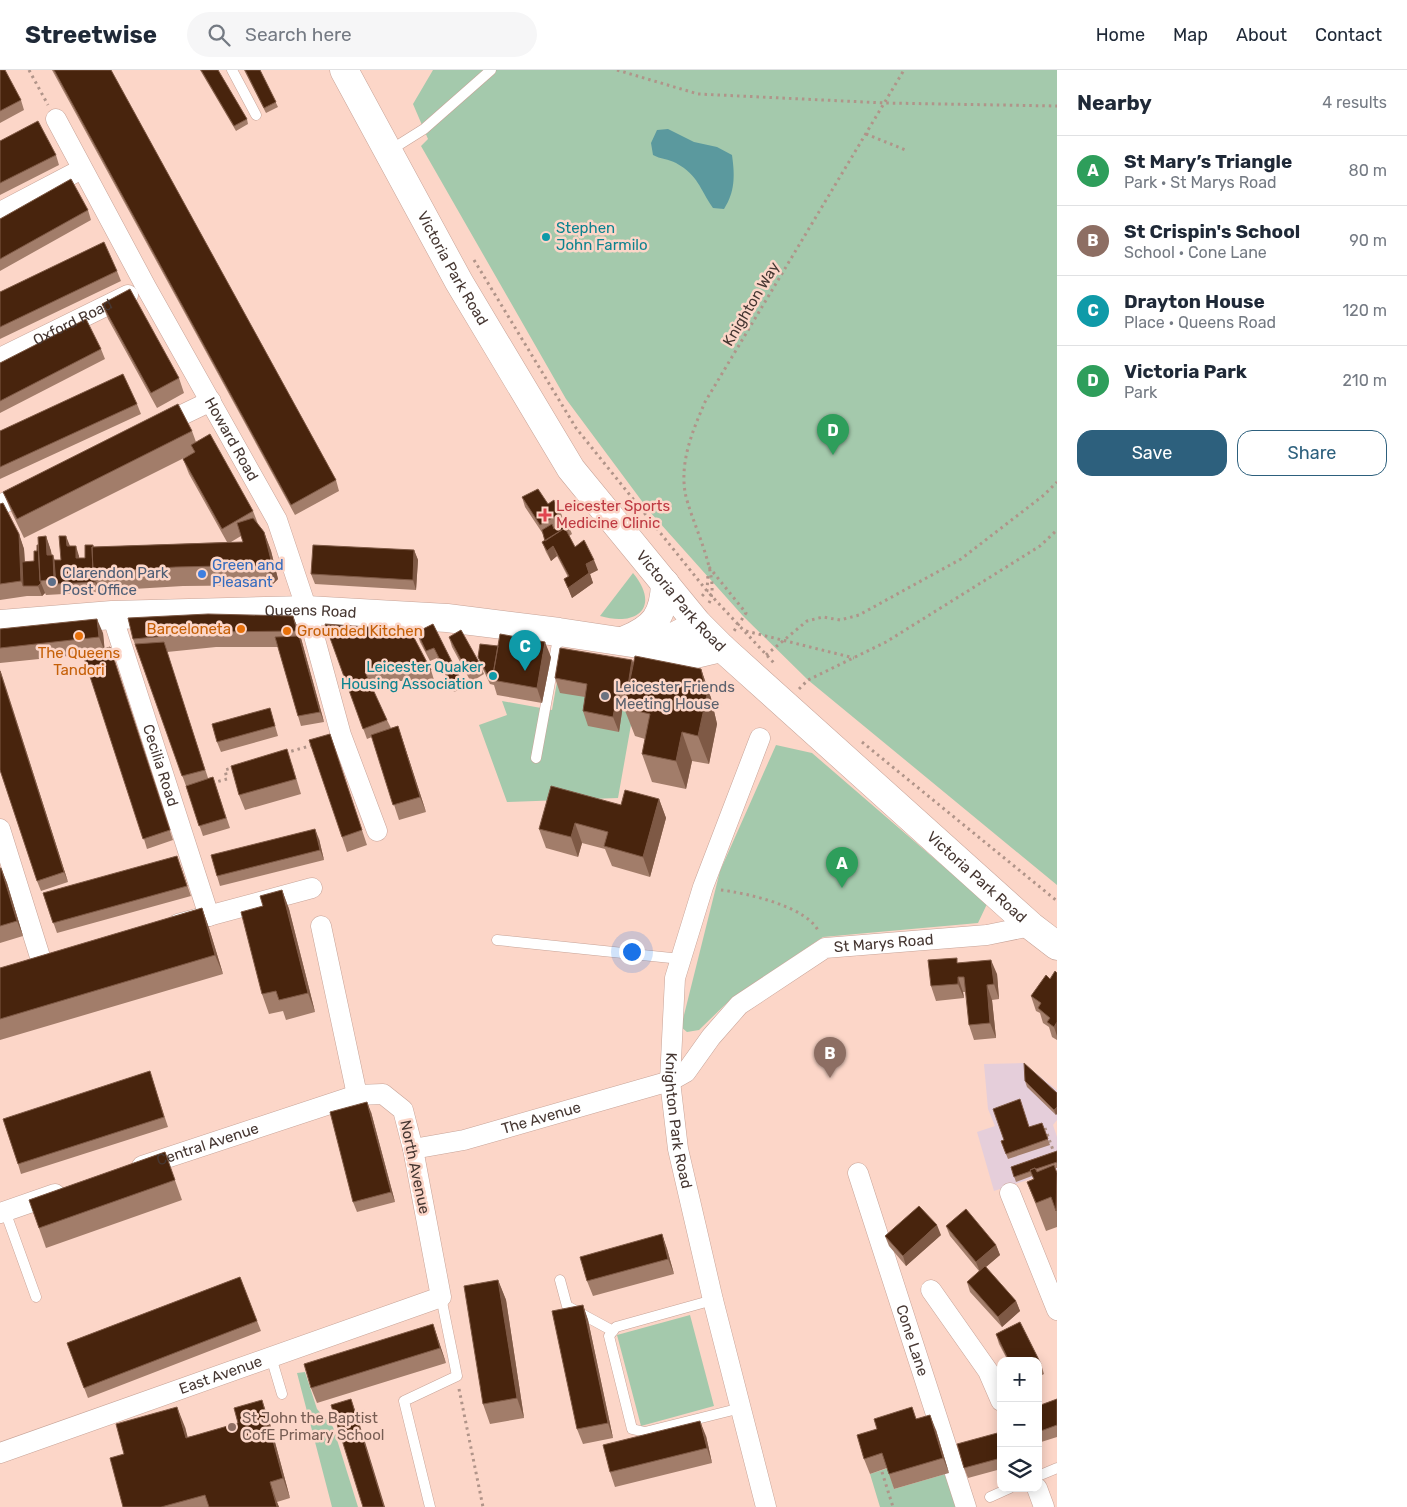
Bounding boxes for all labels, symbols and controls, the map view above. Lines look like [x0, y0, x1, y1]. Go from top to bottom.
search box [187, 12, 537, 57]
text: Streetwise [25, 21, 157, 49]
icon: search [205, 21, 233, 49]
text: Search here [245, 23, 352, 46]
text: Home [1096, 24, 1145, 46]
text: Map [1173, 24, 1208, 46]
text: About [1236, 24, 1287, 46]
text: Contact [1315, 24, 1382, 46]
text: Nearby [1077, 90, 1152, 115]
text: 4 results [1322, 93, 1387, 112]
text: St Mary’s Triangle [1124, 150, 1292, 173]
text: A [1087, 161, 1099, 180]
text: 80 m [1349, 161, 1387, 180]
text: Park · St Marys Road [1124, 173, 1277, 192]
street label: Victoria Park Road [413, 208, 492, 328]
place label: Stephen John Farmilo [556, 219, 648, 254]
text: St Crispin's School [1124, 220, 1300, 243]
marker: Stephen John Farmilo [540, 231, 552, 243]
text: B [1087, 231, 1099, 250]
text: 90 m [1349, 231, 1387, 250]
text: School · Cone Lane [1124, 243, 1267, 262]
street label: Knighton Way [719, 259, 783, 349]
text: Drayton House [1124, 290, 1265, 313]
street label: Oxford Road [30, 295, 115, 349]
text: C [1087, 301, 1099, 320]
text: 120 m [1342, 301, 1387, 320]
text: Place · Queens Road [1124, 313, 1276, 332]
text: Victoria Park [1124, 360, 1247, 383]
text: D [1087, 371, 1099, 390]
text: 210 m [1342, 371, 1387, 390]
text: Park [1124, 383, 1157, 402]
street label: Howard Road [201, 394, 262, 484]
pin: D [817, 414, 849, 455]
button: Save [1077, 430, 1227, 476]
button: Share [1237, 430, 1387, 476]
place label: Leicester Sports Medicine Clinic [556, 497, 670, 532]
marker: Leicester Sports Medicine Clinic [538, 508, 552, 522]
street label: Victoria Park Road [632, 547, 729, 655]
place label: Green and Pleasant [212, 556, 284, 591]
place label: Clarendon Park Post Office [62, 564, 169, 599]
marker: Green and Pleasant [196, 568, 208, 580]
marker: Clarendon Park Post Office [46, 576, 58, 588]
street label: Queens Road [264, 601, 357, 622]
place label: Barceloneta [147, 620, 231, 638]
place label: Grounded Kitchen [297, 622, 423, 640]
marker: Barceloneta [235, 623, 247, 635]
marker: Grounded Kitchen [281, 625, 293, 637]
marker: The Queens Tandori [73, 630, 85, 642]
pin: C [509, 630, 541, 671]
place label: The Queens Tandori [38, 644, 121, 679]
place label: Leicester Quaker Housing Association [341, 658, 483, 693]
marker: Leicester Quaker Housing Association [487, 670, 499, 682]
place label: Leicester Friends Meeting House [615, 678, 735, 713]
marker: Leicester Friends Meeting House [599, 690, 611, 702]
street label: Cecilia Road [139, 722, 182, 809]
street label: Victoria Park Road [923, 828, 1030, 927]
pin: A [826, 847, 858, 888]
street label: St Marys Road [833, 930, 934, 956]
your location [619, 939, 645, 965]
pin: B [814, 1037, 846, 1078]
street label: Knighton Park Road [661, 1052, 696, 1190]
street label: The Avenue [499, 1098, 583, 1138]
street label: North Avenue [396, 1118, 434, 1216]
street label: Central Avenue [154, 1119, 261, 1170]
street label: Cone Lane [892, 1302, 932, 1378]
street label: East Avenue [177, 1352, 264, 1398]
map controls [997, 1357, 1042, 1492]
button: + [997, 1357, 1042, 1402]
button: − [997, 1402, 1042, 1447]
place label: St John the Baptist CofE Primary School [242, 1409, 385, 1444]
marker: St John the Baptist CofE Primary School [226, 1421, 238, 1433]
button: layers [997, 1447, 1042, 1492]

